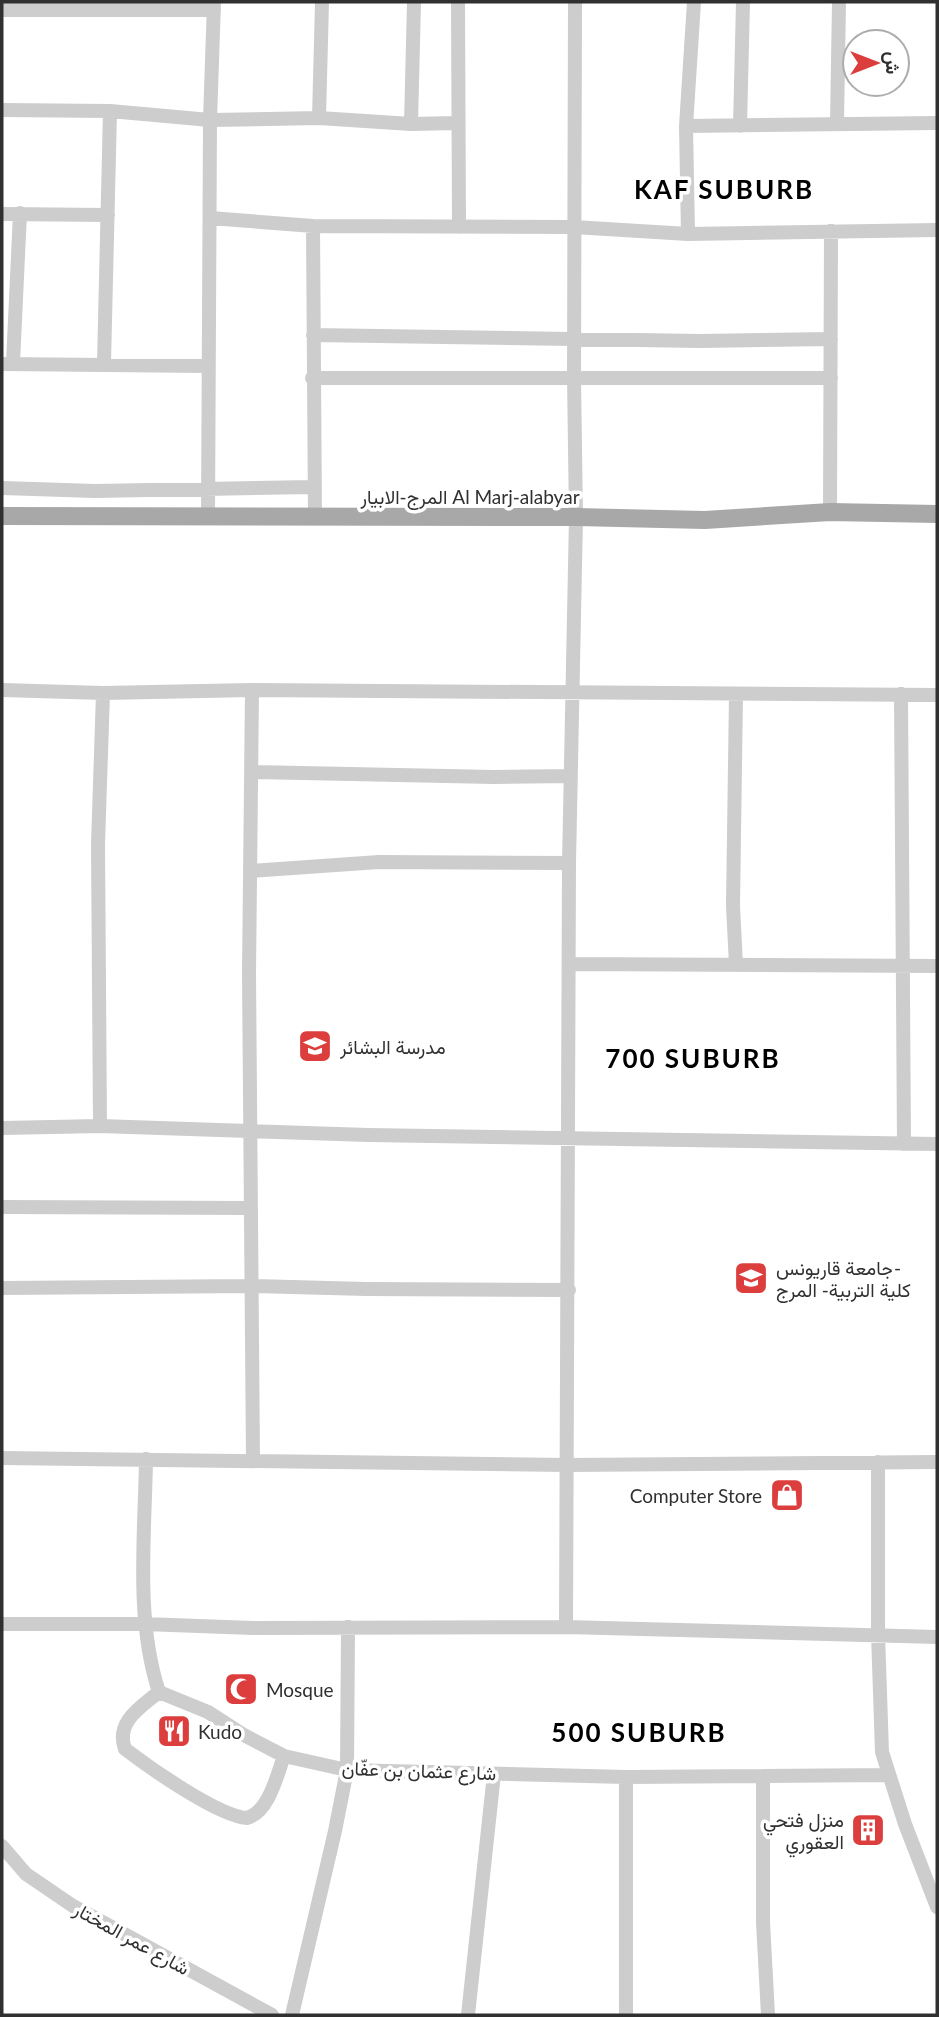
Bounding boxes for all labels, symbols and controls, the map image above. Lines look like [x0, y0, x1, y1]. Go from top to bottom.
north arrow [841, 28, 911, 98]
text: ش [881, 52, 905, 75]
district label: KAF SUBURB [634, 173, 814, 205]
street label: المرج-الابيار Al Marj-alabyar [359, 485, 580, 510]
school or university icon: مدرسة البشائر [296, 1027, 334, 1065]
place label: مدرسة البشائر [339, 1035, 446, 1059]
district label: 700 SUBURB [605, 1042, 781, 1074]
place label: جامعة قاريونس- كلية التربية- المرج [776, 1256, 911, 1303]
school or university icon: جامعة قاريونس- كلية التربية- المرج [732, 1259, 770, 1297]
shop icon: Computer Store [768, 1476, 806, 1514]
place label: Computer Store [630, 1484, 762, 1507]
mosque icon: Mosque [222, 1670, 260, 1708]
place label: Mosque [266, 1678, 334, 1701]
restaurant icon: Kudo [155, 1712, 193, 1750]
district label: 500 SUBURB [551, 1716, 727, 1748]
place label: Kudo [198, 1720, 242, 1743]
street label: شارع عثمان بن عفّان [341, 1756, 497, 1786]
place label: منزل فتحي العقوري [763, 1808, 844, 1858]
building icon: منزل فتحي العقوري [849, 1811, 887, 1849]
street label: شارع عمر المختار [68, 1896, 194, 1981]

